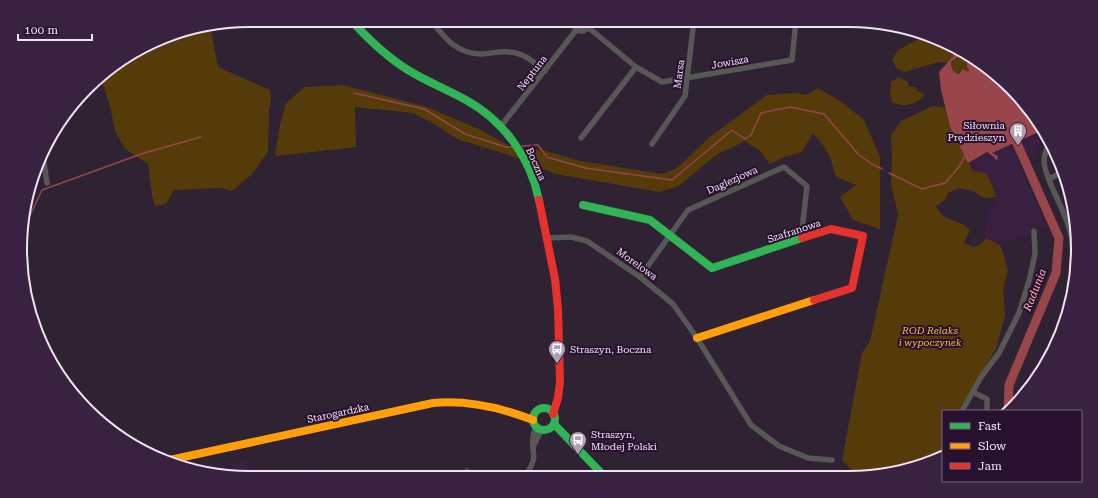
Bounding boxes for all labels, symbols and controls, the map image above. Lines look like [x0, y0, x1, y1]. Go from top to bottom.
scale bar [18, 16, 92, 42]
text: 100 m [24, 23, 58, 37]
street label: Neptuna [515, 53, 550, 93]
street label: Jowisza [710, 53, 750, 71]
street label: Marsa [672, 58, 687, 89]
place label: Siłownia Prędzieszyn [947, 120, 1006, 143]
building icon: Siłownia Prędzieszyn [1008, 121, 1028, 146]
street label: Boczna [524, 146, 548, 183]
street label: Daglezjowa [705, 164, 760, 196]
street label: Szafranowa [766, 217, 823, 245]
street label: Morelowa [615, 246, 660, 283]
water label: Radunia [1020, 267, 1050, 314]
park label: ROD Relaks i wypoczynek [899, 325, 962, 348]
bus stop icon: Straszyn, Boczna [547, 339, 567, 364]
place label: Straszyn, Boczna [570, 344, 652, 355]
street label: Starogardzka [306, 401, 370, 425]
legend [942, 410, 1082, 482]
text: Fast [978, 419, 1002, 433]
place label: Straszyn, Młodej Polski [591, 429, 657, 452]
bus stop icon: Straszyn, Młodej Polski [568, 430, 588, 455]
text: Slow [978, 439, 1006, 453]
text: Jam [978, 459, 1002, 473]

